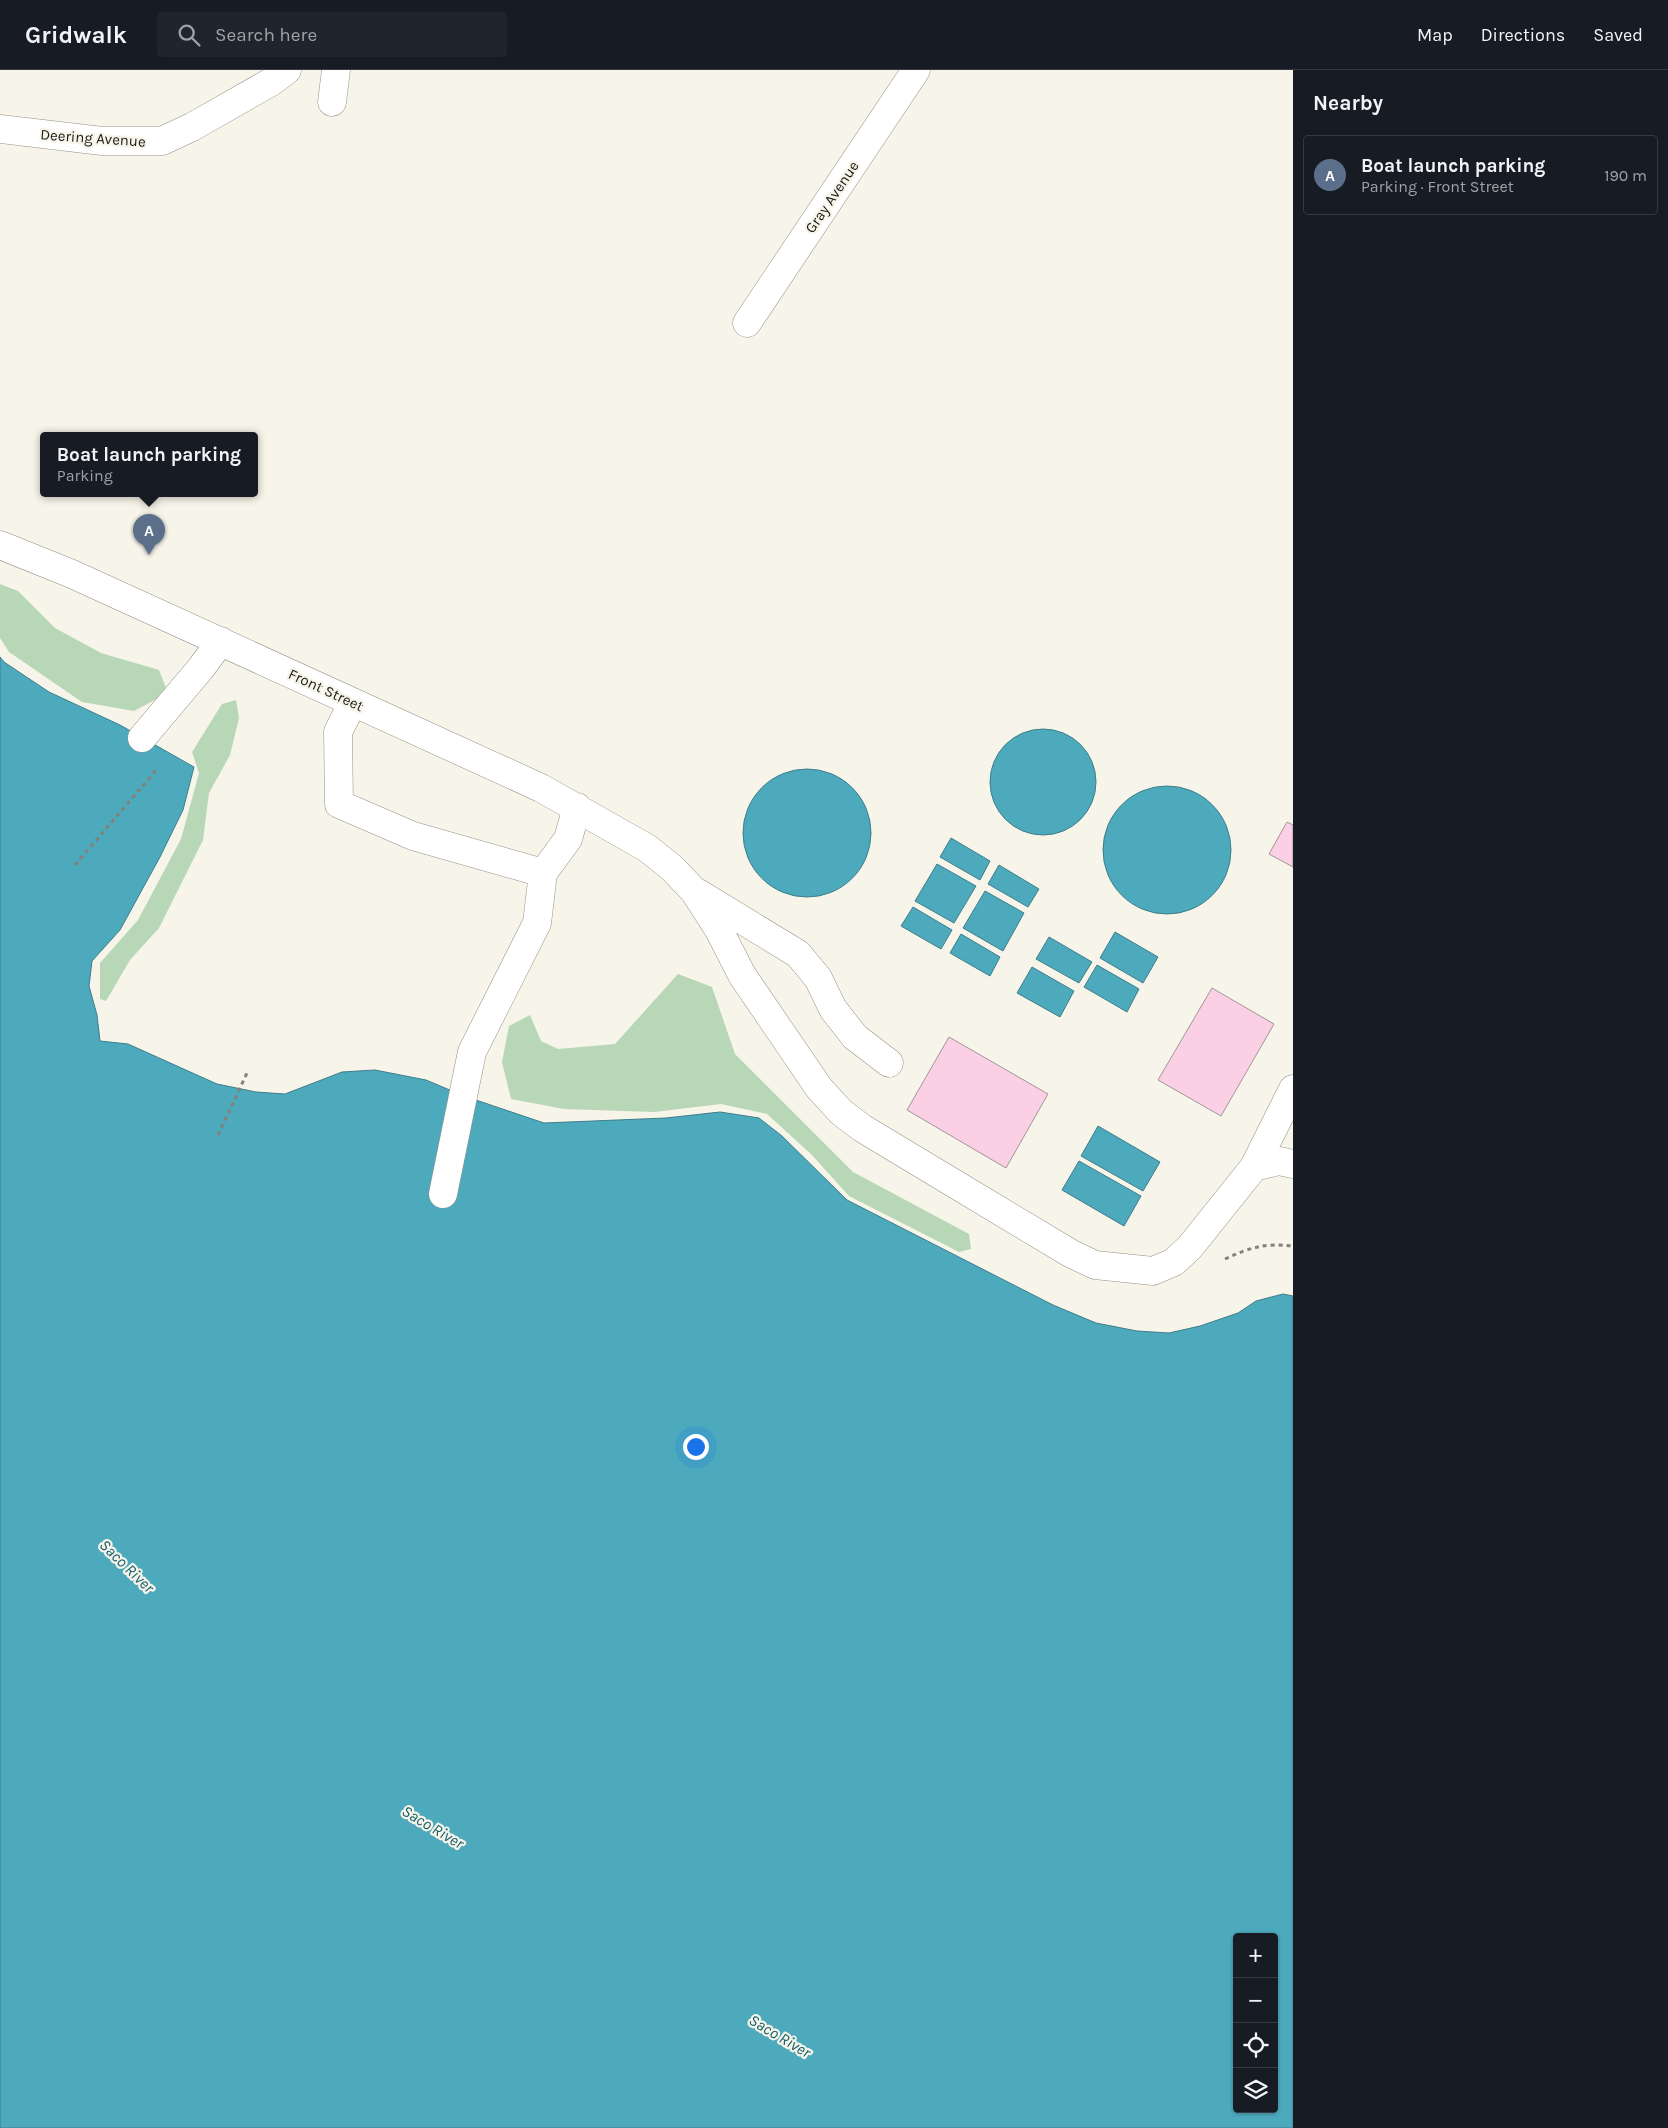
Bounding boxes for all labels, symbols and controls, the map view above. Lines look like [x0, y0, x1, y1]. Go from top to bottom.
search box [157, 12, 507, 57]
text: Gridwalk [25, 21, 127, 49]
icon: search [175, 21, 203, 49]
text: Search here [215, 24, 317, 46]
text: Map [1417, 24, 1453, 46]
text: Directions [1481, 24, 1565, 46]
text: Saved [1593, 24, 1643, 46]
text: Nearby [1313, 91, 1383, 115]
street label: Deering Avenue [40, 125, 146, 151]
text: Boat launch parking [1361, 155, 1545, 177]
street label: Gray Avenue [801, 157, 863, 237]
text: A [1325, 166, 1335, 185]
text: 190 m [1604, 166, 1647, 185]
text: Parking · Front Street [1361, 177, 1514, 196]
popup [40, 432, 258, 497]
text: Boat launch parking [57, 444, 241, 466]
text: Parking [57, 466, 113, 485]
pin: A [133, 514, 165, 555]
street label: Front Street [286, 665, 367, 715]
your location [683, 1434, 709, 1460]
water label: Saco River [96, 1535, 159, 1597]
water label: Saco River [399, 1801, 468, 1853]
map controls [1233, 1933, 1278, 2113]
button: + [1233, 1933, 1278, 1978]
button: − [1233, 1978, 1278, 2023]
water label: Saco River [746, 2010, 815, 2062]
button: locate [1233, 2023, 1278, 2068]
button: layers [1233, 2068, 1278, 2113]

